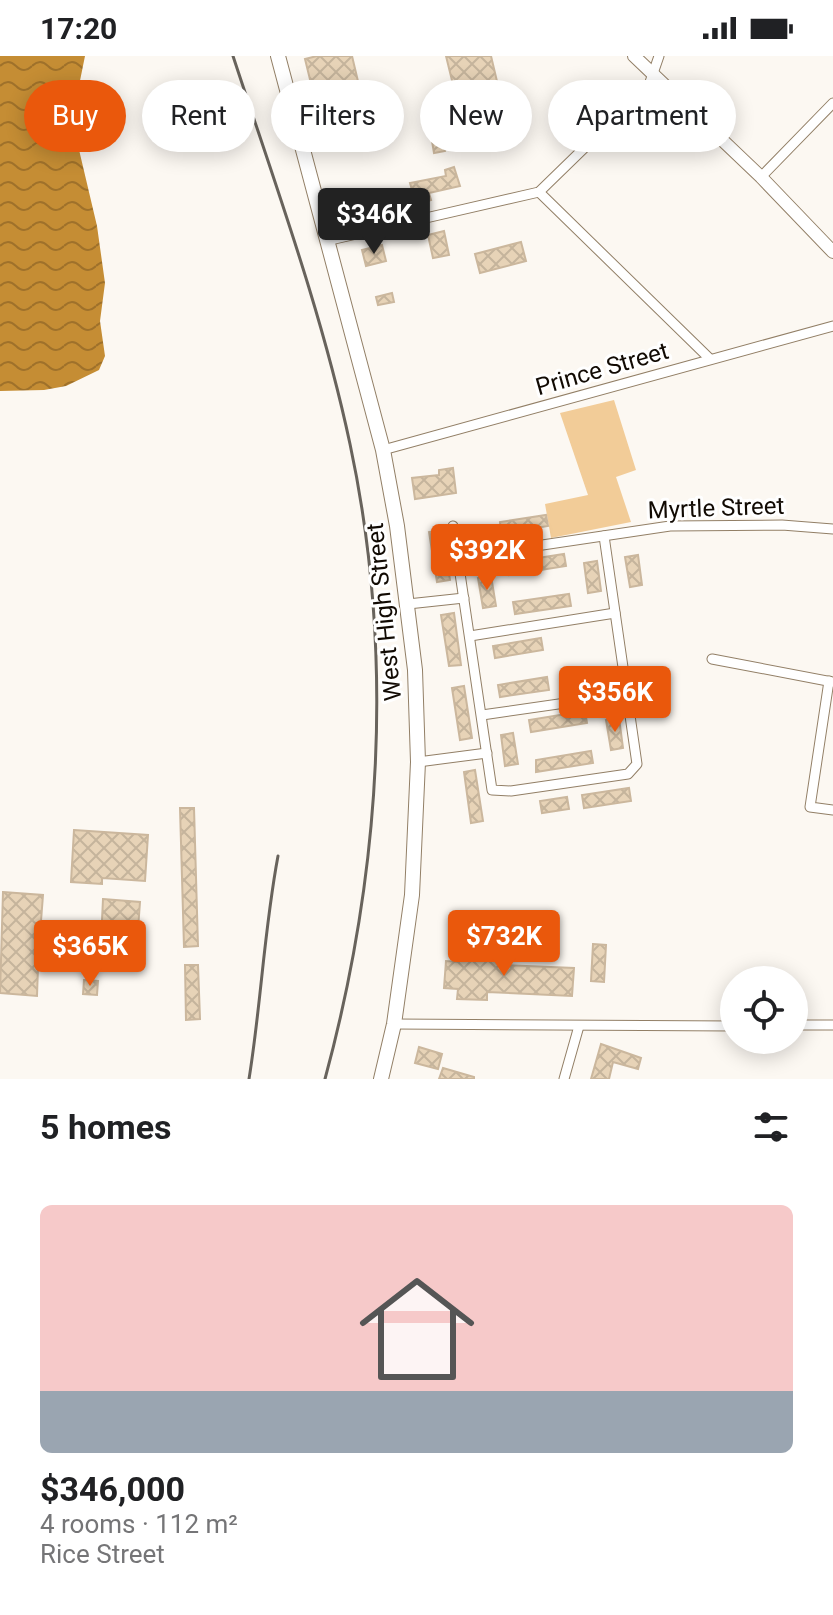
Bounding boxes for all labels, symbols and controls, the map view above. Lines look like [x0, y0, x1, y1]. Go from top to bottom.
text: 17:20 [40, 11, 117, 46]
chip: Buy [24, 80, 126, 152]
chip: Rent [142, 80, 255, 152]
chip: Filters [271, 80, 404, 152]
chip: New [420, 80, 532, 152]
chip: Apartment [548, 80, 736, 152]
pin: $346K [318, 188, 430, 256]
text: $346K [336, 199, 412, 229]
street label: Prince Street [532, 337, 672, 401]
street label: Myrtle Street [647, 492, 785, 524]
street label: West High Street [361, 521, 407, 702]
pin: $392K [431, 524, 543, 592]
text: $392K [449, 535, 525, 565]
pin: $356K [559, 666, 671, 734]
text: $356K [577, 677, 653, 707]
pin: $732K [448, 910, 560, 978]
pin: $365K [34, 920, 146, 988]
text: $732K [466, 921, 542, 951]
text: $365K [52, 931, 128, 961]
map controls [720, 966, 808, 1054]
button: locate [720, 966, 808, 1054]
icon: filters [749, 1105, 793, 1149]
text: 5 homes [40, 1107, 171, 1147]
icon: home [345, 1257, 489, 1401]
text: $346,000 [40, 1469, 185, 1509]
text: 4 rooms · 112 m² [40, 1509, 238, 1539]
text: Rice Street [40, 1539, 165, 1569]

